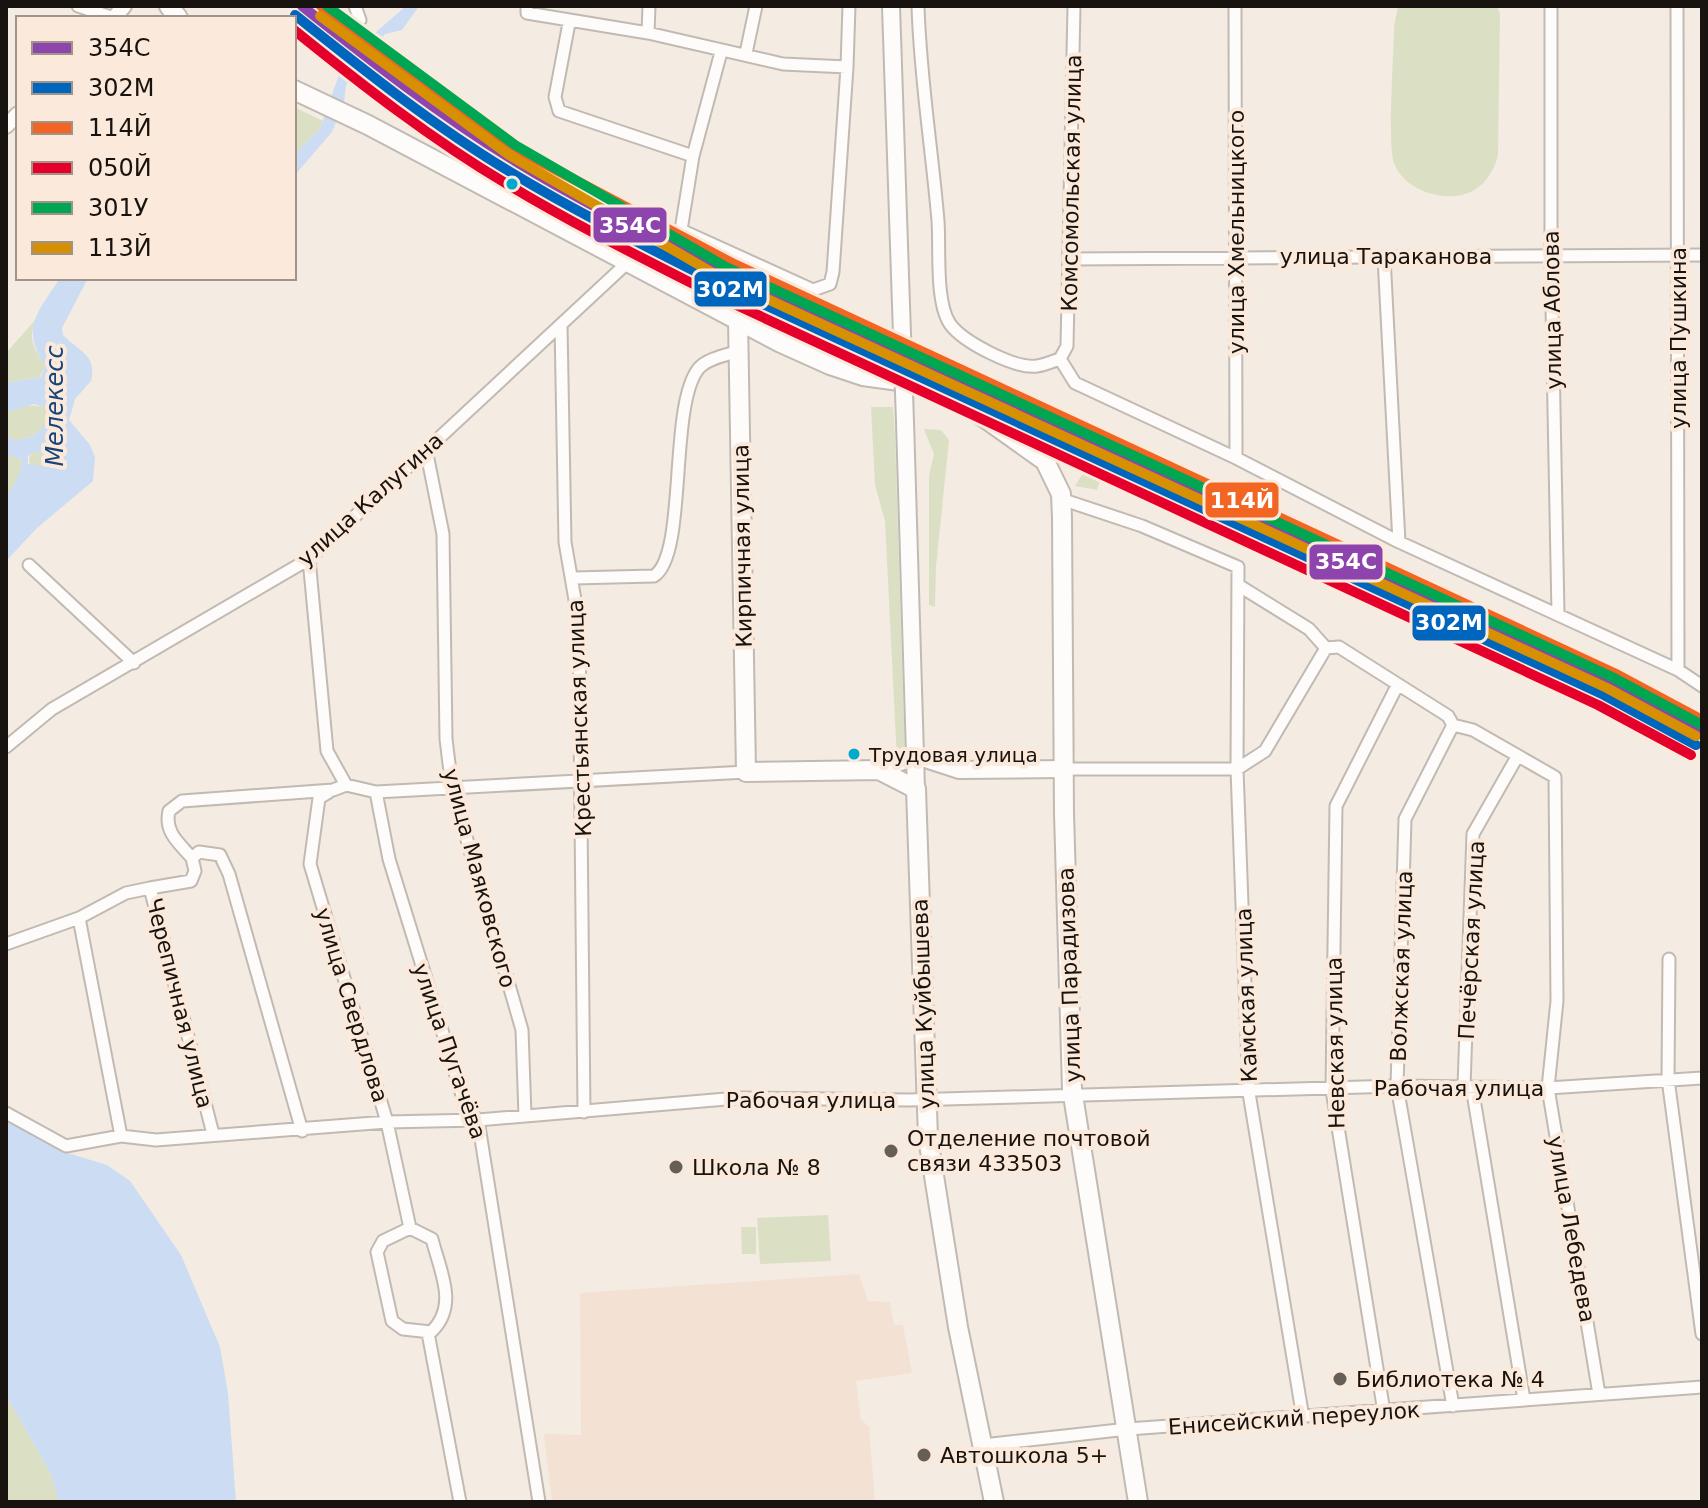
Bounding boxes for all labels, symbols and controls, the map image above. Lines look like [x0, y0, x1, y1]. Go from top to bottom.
legend [16, 16, 296, 280]
text: 354С [88, 34, 151, 62]
street label: Комсомольская улица [1057, 54, 1086, 312]
text: 302М [88, 74, 155, 102]
street label: улица Хмельницкого [1224, 110, 1249, 354]
text: 114Й [88, 113, 152, 142]
text: 050Й [88, 153, 152, 182]
unlabelled marker [504, 176, 520, 192]
text: 301У [88, 194, 149, 222]
line badge: 354С [592, 206, 668, 244]
text: 354С [599, 213, 661, 238]
street label: улица Аблова [1539, 230, 1566, 390]
text: 113Й [88, 233, 152, 262]
street label: улица Тараканова [1280, 244, 1492, 269]
street label: улица Пушкина [1666, 247, 1691, 429]
line badge: 302М [693, 270, 768, 308]
text: 302М [696, 277, 764, 302]
water label: Мелекесс [41, 345, 69, 467]
street label: улица Калугина [293, 428, 448, 571]
street label: Кирпичная улица [728, 444, 757, 648]
line badge: 114Й [1204, 481, 1280, 519]
text: 114Й [1210, 488, 1274, 513]
line badge: 354С [1308, 543, 1384, 581]
text: 354С [1315, 549, 1377, 574]
street label: Крестьянская улица [563, 599, 596, 837]
line badge: 302М [1411, 604, 1487, 642]
text: 302М [1415, 610, 1483, 635]
place label: Трудовая улица [868, 743, 1038, 767]
marker: Трудовая улица [846, 746, 862, 762]
street label: улица Маяковского [438, 766, 521, 991]
street label: Печёрская улица [1454, 840, 1489, 1040]
street label: улица Парадизова [1053, 867, 1086, 1083]
street label: Волжская улица [1386, 870, 1417, 1062]
street label: Черепичная улица [141, 895, 218, 1111]
street label: улица Куйбышева [907, 898, 940, 1110]
street label: улица Свердлова [310, 905, 393, 1105]
street label: Камская улица [1231, 907, 1262, 1083]
street label: Невская улица [1322, 957, 1349, 1129]
street label: улица Пугачёва [408, 960, 491, 1142]
street label: Рабочая улица [1374, 1076, 1544, 1101]
street label: Рабочая улица [726, 1088, 896, 1113]
place label: Отделение почтовой связи 433503 [907, 1126, 1151, 1176]
street label: улица Лебедева [1543, 1134, 1600, 1324]
marker: Отделение почтовой связи 433503 [882, 1142, 900, 1160]
place label: Школа № 8 [692, 1155, 821, 1180]
marker: Школа № 8 [667, 1158, 685, 1176]
place label: Библиотека № 4 [1356, 1367, 1545, 1392]
marker: Библиотека № 4 [1331, 1370, 1349, 1388]
street label: Енисейский переулок [1167, 1397, 1421, 1440]
place label: Автошкола 5+ [940, 1443, 1108, 1468]
marker: Автошкола 5+ [915, 1446, 933, 1464]

